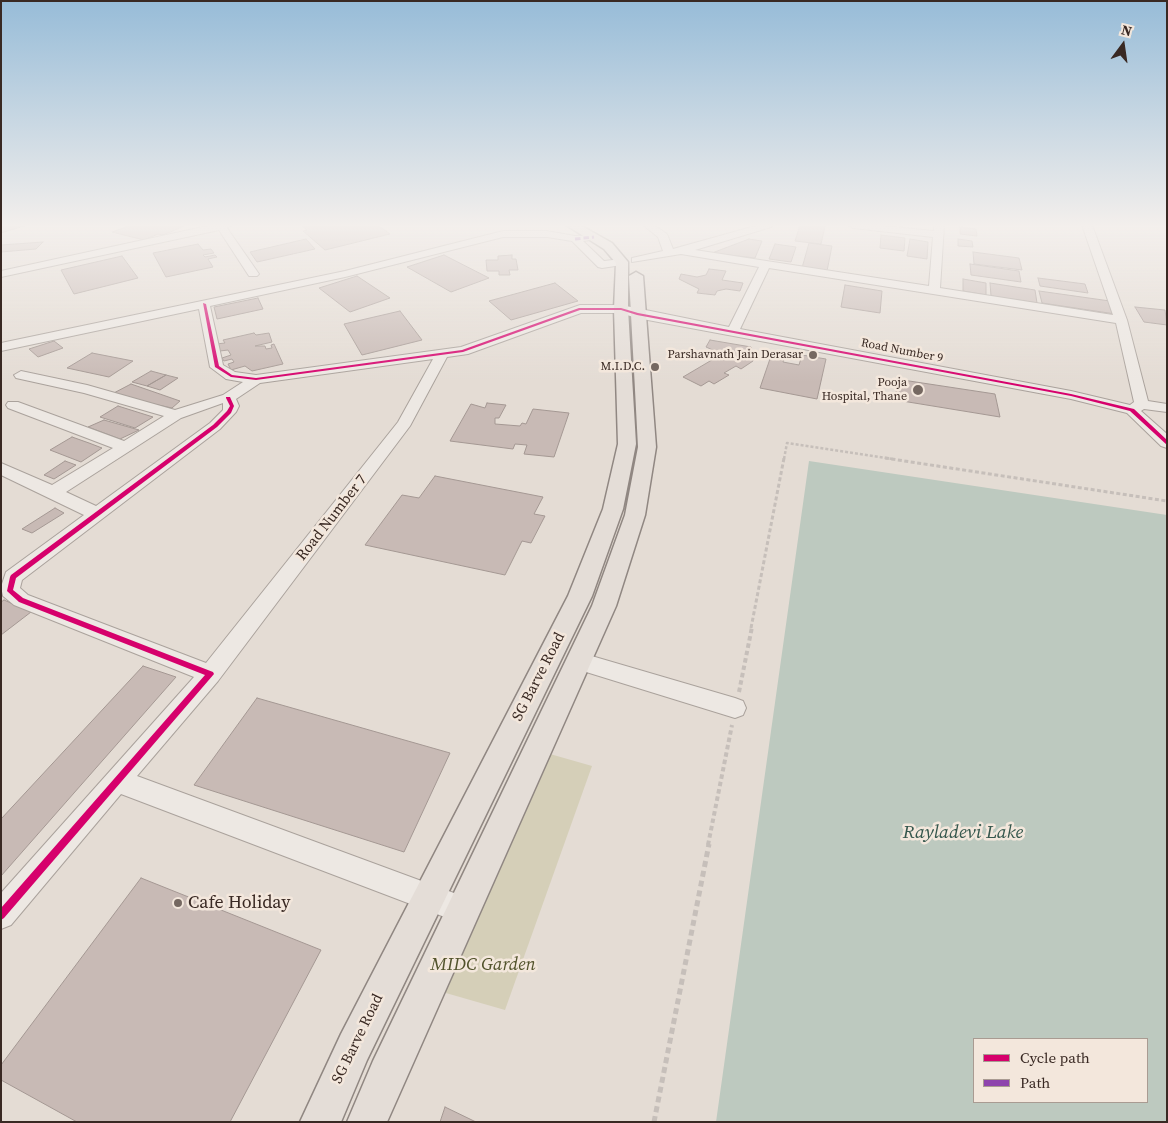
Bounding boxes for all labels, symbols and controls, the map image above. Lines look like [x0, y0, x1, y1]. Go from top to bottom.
north arrow [1098, 20, 1148, 70]
text: N [1119, 20, 1134, 41]
street label: Road Number 9 [860, 336, 944, 366]
place label: Parshavnath Jain Derasar [667, 348, 803, 362]
marker: Parshavnath Jain Derasar [807, 349, 819, 361]
place label: M.I.D.C. [600, 360, 645, 374]
marker: M.I.D.C. [649, 361, 661, 373]
place label: Pooja Hospital, Thane [822, 376, 907, 404]
marker: Pooja Hospital, Thane [911, 383, 925, 397]
street label: Road Number 7 [293, 471, 371, 565]
street label: SG Barve Road [509, 630, 569, 724]
water label: Rayladevi Lake [903, 822, 1023, 844]
place label: Cafe Holiday [188, 892, 290, 914]
marker: Cafe Holiday [172, 897, 184, 909]
park label: MIDC Garden [430, 954, 536, 976]
street label: SG Barve Road [329, 991, 387, 1087]
legend [973, 1038, 1148, 1103]
text: Cycle path [1020, 1047, 1090, 1068]
text: Path [1020, 1072, 1050, 1093]

